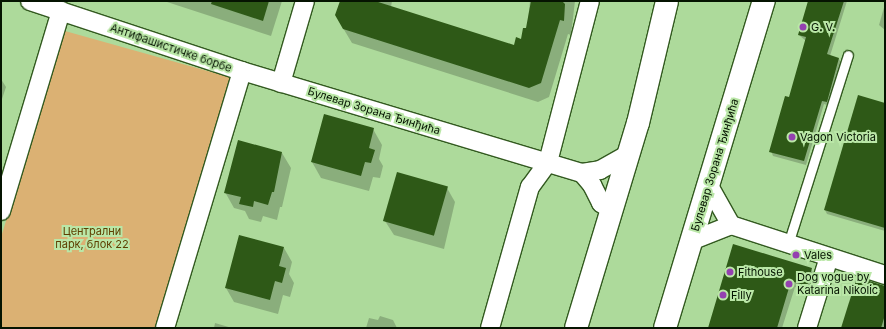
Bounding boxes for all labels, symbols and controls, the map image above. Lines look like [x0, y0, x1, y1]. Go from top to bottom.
place label: G. V. [811, 20, 835, 34]
street label: Антифашистичке борбе [108, 21, 234, 75]
marker: G. V. [798, 22, 808, 32]
street label: Булевар Зорана Ђинђића [306, 85, 442, 137]
street label: Булевар Зорана Ђинђића [689, 97, 741, 233]
place label: Vagon Victoria [800, 130, 876, 144]
marker: Vagon Victoria [787, 132, 797, 142]
park label: Централни парк, блок 22 [55, 225, 129, 251]
place label: Vales [804, 248, 832, 262]
marker: Vales [791, 250, 801, 260]
place label: Fithouse [738, 265, 783, 279]
marker: Fithouse [725, 267, 735, 277]
place label: Dog vogue by Katarina Nikolic [797, 271, 878, 297]
marker: Dog vogue by Katarina Nikolic [784, 279, 794, 289]
place label: Filly [731, 288, 752, 302]
marker: Filly [718, 290, 728, 300]

